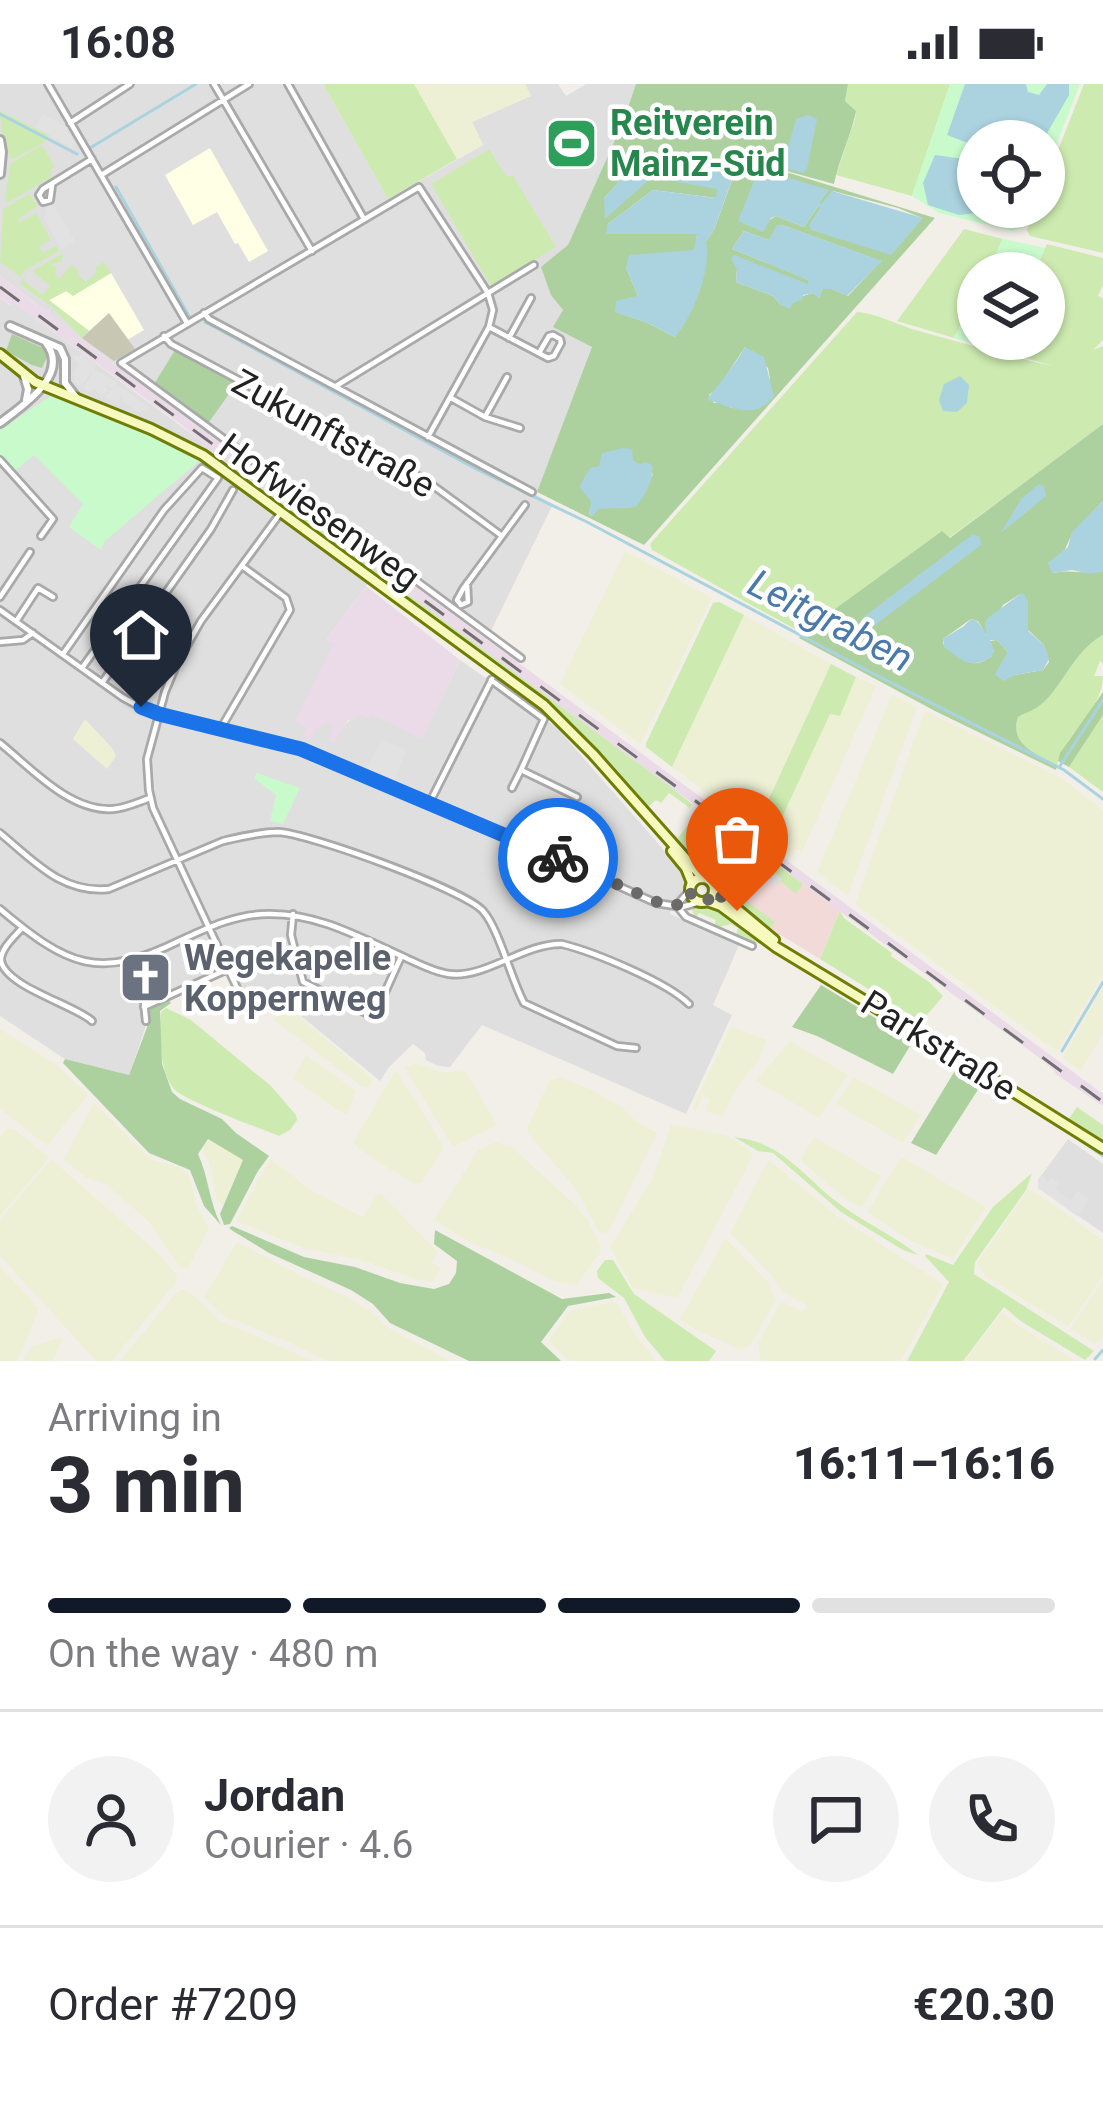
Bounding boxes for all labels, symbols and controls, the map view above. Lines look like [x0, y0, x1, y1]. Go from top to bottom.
text: 16:08 [60, 16, 176, 69]
place label: Reitverein Mainz-Süd [610, 102, 786, 185]
sports icon: Reitverein Mainz-Süd [543, 115, 599, 171]
map controls [957, 120, 1065, 360]
button: locate [957, 120, 1065, 228]
button: layers [957, 252, 1065, 360]
street label: Zukunftstraße [225, 361, 442, 507]
street label: Hofwiesenweg [211, 425, 428, 599]
water label: Leitgraben [741, 560, 920, 682]
pin [90, 584, 192, 707]
icon: home [108, 602, 174, 668]
pin [686, 788, 788, 911]
courier [498, 798, 618, 918]
icon: bag [704, 806, 770, 872]
icon: bike [525, 825, 591, 891]
place label: Wegekapelle Koppernweg [184, 937, 391, 1020]
church icon: Wegekapelle Koppernweg [117, 950, 173, 1006]
street label: Parkstraße [853, 982, 1024, 1110]
text: Arriving in [48, 1395, 222, 1441]
text: 16:11–16:16 [793, 1437, 1055, 1490]
text: 3 min [48, 1440, 245, 1531]
text: On the way · 480 m [48, 1631, 379, 1677]
button: person [48, 1756, 174, 1882]
button: chat [773, 1756, 899, 1882]
button: phone [929, 1756, 1055, 1882]
text: Jordan [204, 1769, 345, 1822]
text: Courier · 4.6 [204, 1822, 413, 1868]
text: Order #7209 [48, 1978, 298, 2031]
text: €20.30 [913, 1978, 1055, 2031]

